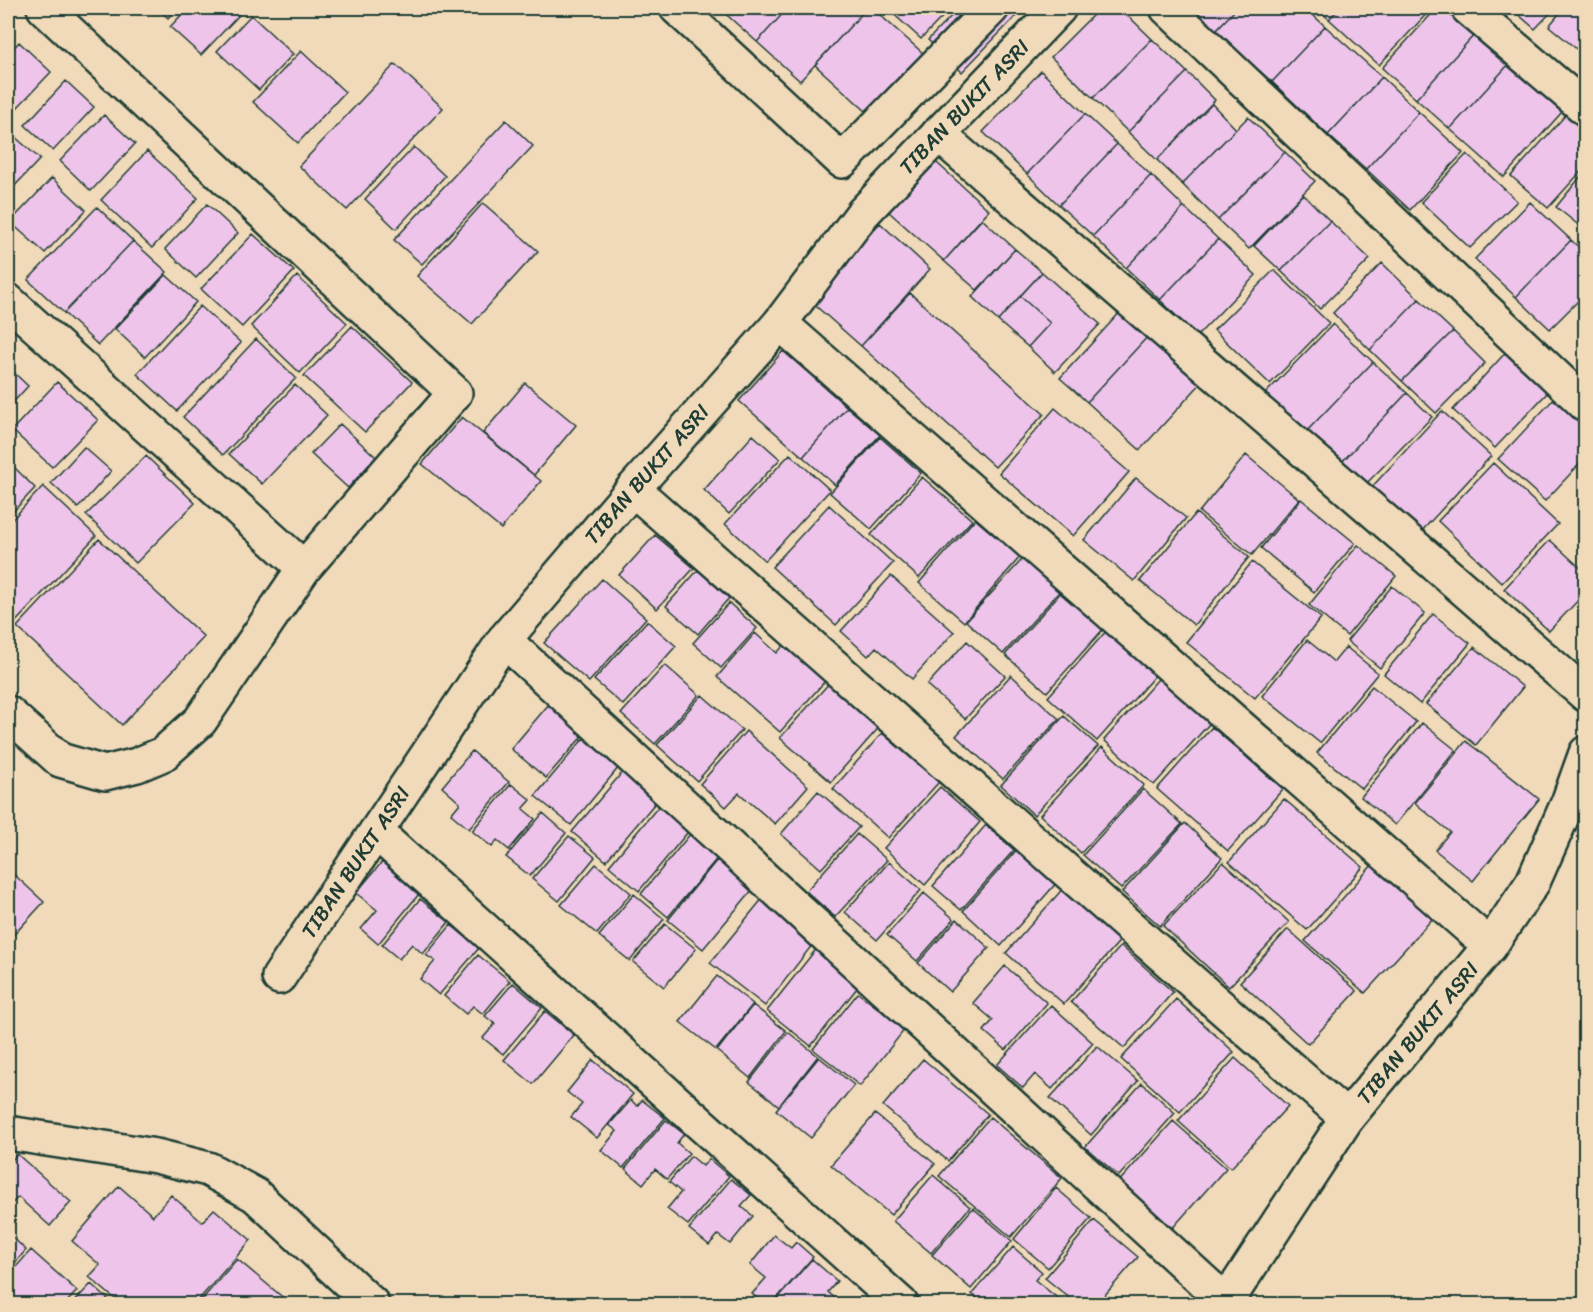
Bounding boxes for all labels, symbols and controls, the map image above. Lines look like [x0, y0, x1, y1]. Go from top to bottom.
street label: TIBAN BUKIT ASRI [889, 29, 1040, 184]
street label: TIBAN BUKIT ASRI [574, 395, 720, 553]
street label: TIBAN BUKIT ASRI [291, 778, 421, 946]
street label: TIBAN BUKIT ASRI [1346, 952, 1489, 1113]

